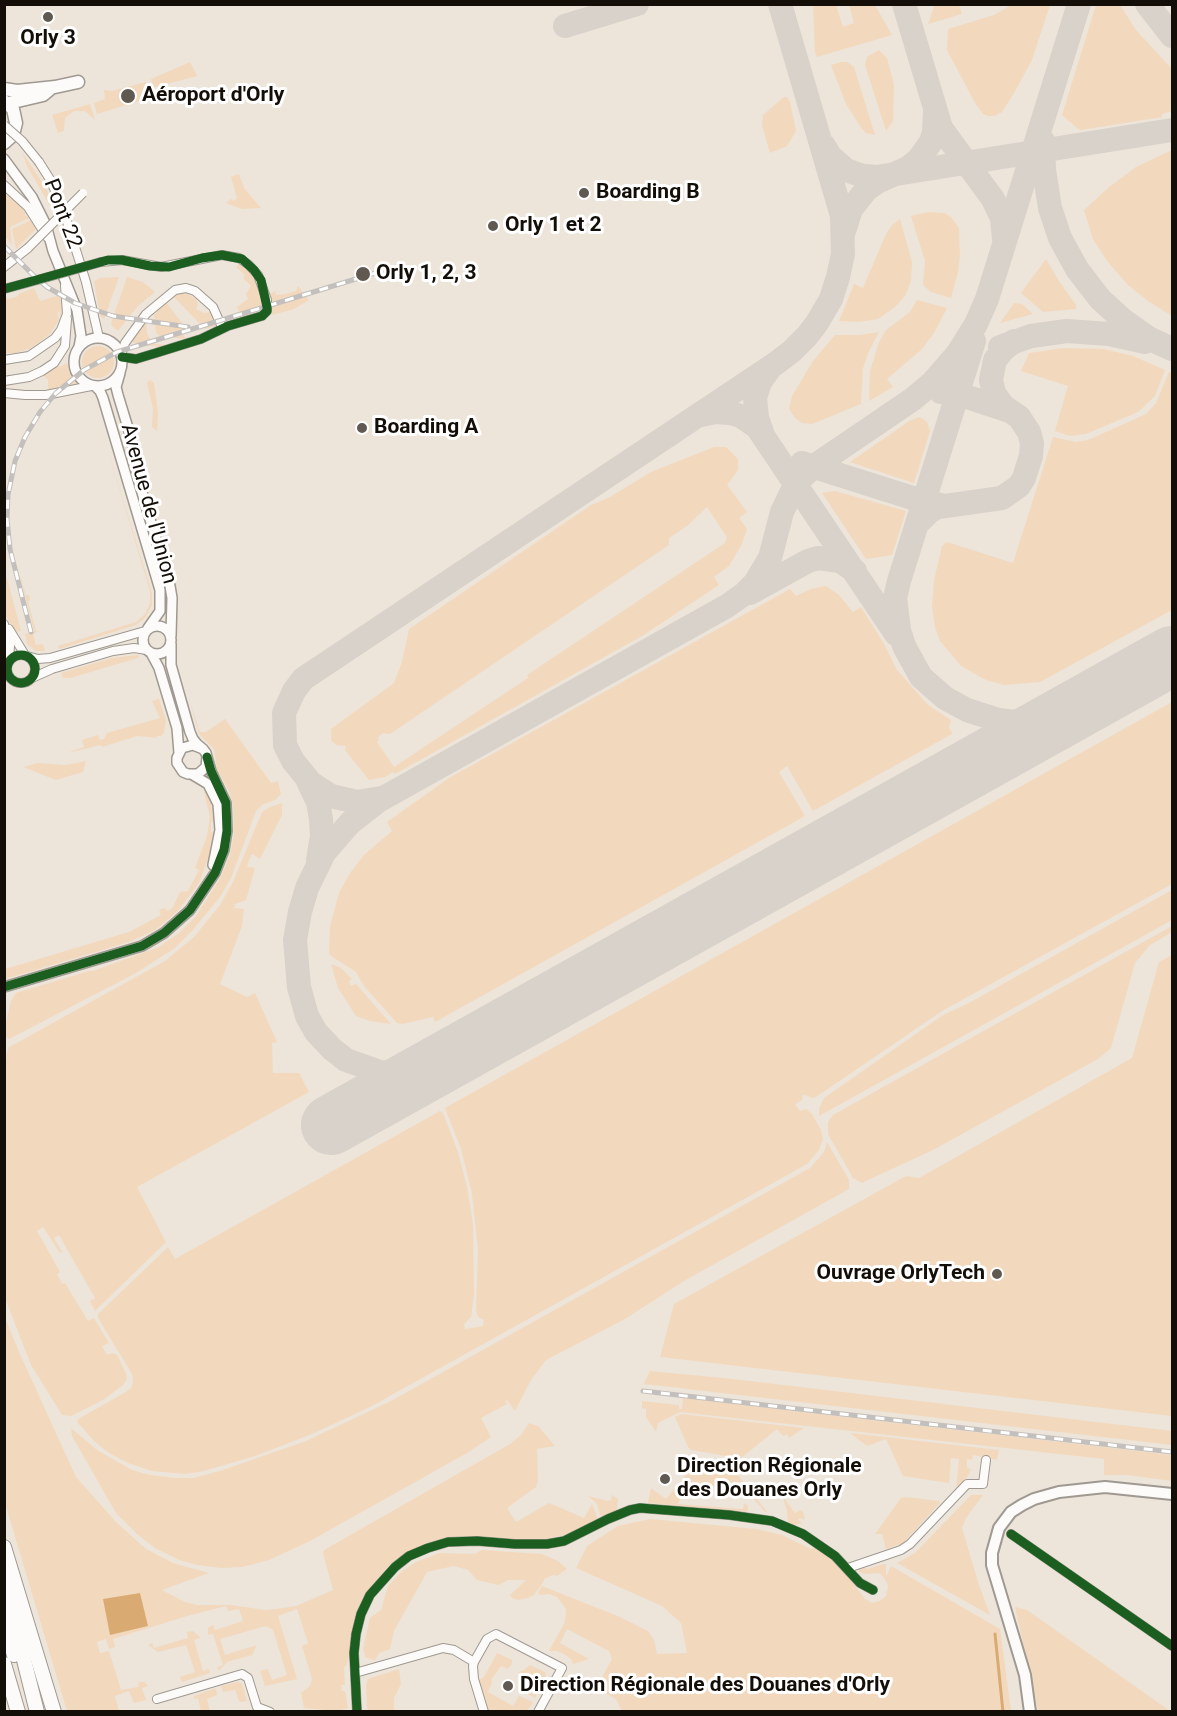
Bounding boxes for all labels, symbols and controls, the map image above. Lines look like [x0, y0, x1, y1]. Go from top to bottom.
marker: Orly 3 [41, 10, 55, 24]
place label: Orly 3 [20, 26, 76, 52]
place label: Aéroport d'Orly [142, 83, 284, 109]
marker: Aéroport d'Orly [119, 87, 137, 105]
street label: Pont 22 [37, 176, 87, 252]
place label: Boarding B [596, 180, 700, 206]
marker: Boarding B [577, 186, 591, 200]
place label: Orly 1 et 2 [505, 213, 601, 239]
marker: Orly 1 et 2 [486, 219, 500, 233]
place label: Orly 1, 2, 3 [376, 261, 476, 287]
marker: Orly 1, 2, 3 [354, 265, 372, 283]
place label: Boarding A [374, 415, 478, 441]
street label: Avenue de l'Union [115, 421, 181, 587]
marker: Boarding A [355, 421, 369, 435]
place label: Ouvrage OrlyTech [817, 1261, 985, 1287]
marker: Ouvrage OrlyTech [990, 1267, 1004, 1281]
place label: Direction Régionale des Douanes Orly [677, 1454, 862, 1504]
marker: Direction Régionale des Douanes Orly [658, 1472, 672, 1486]
place label: Direction Régionale des Douanes d'Orly [520, 1673, 890, 1699]
marker: Direction Régionale des Douanes d'Orly [501, 1679, 515, 1693]

